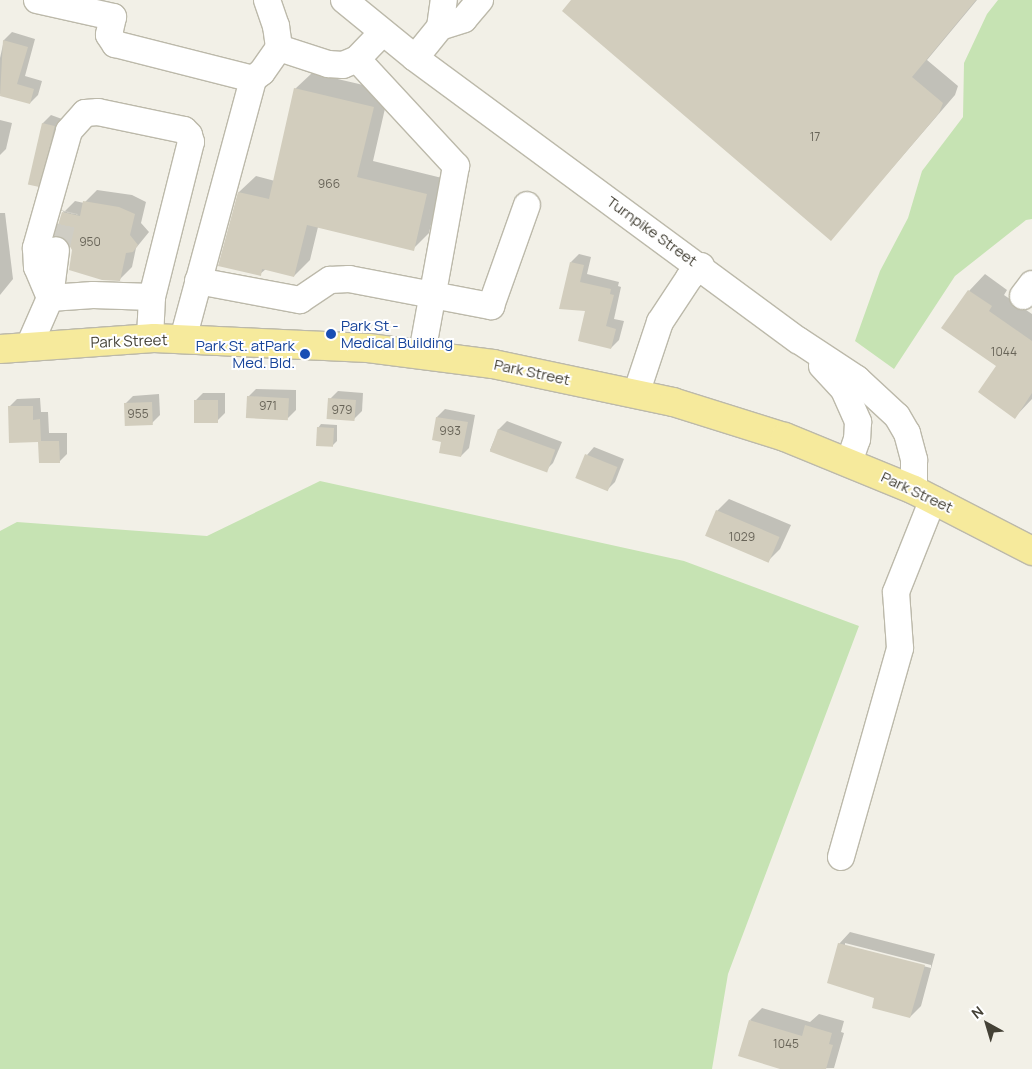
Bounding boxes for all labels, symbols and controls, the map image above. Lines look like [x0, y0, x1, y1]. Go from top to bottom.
house number: 17 [810, 130, 820, 144]
house number: 966 [318, 177, 340, 191]
street label: Turnpike Street [603, 192, 701, 270]
house number: 950 [79, 235, 101, 249]
place label: Park St - Medical Building [341, 316, 453, 351]
marker: Park St - Medical Building [325, 328, 337, 340]
street label: Park Street [90, 331, 168, 351]
place label: Park St. atPark Med. Bld. [196, 336, 295, 371]
house number: 1044 [991, 345, 1017, 359]
marker: Park St. atPark Med. Bld. [299, 348, 311, 360]
street label: Park Street [492, 355, 572, 389]
house number: 971 [259, 399, 277, 413]
house number: 979 [332, 403, 352, 417]
house number: 955 [127, 407, 149, 421]
house number: 993 [439, 424, 461, 438]
street label: Park Street [878, 468, 956, 516]
house number: 1029 [729, 530, 755, 544]
north arrow [962, 999, 1012, 1049]
text: N [967, 1001, 987, 1023]
house number: 1045 [773, 1037, 799, 1051]

